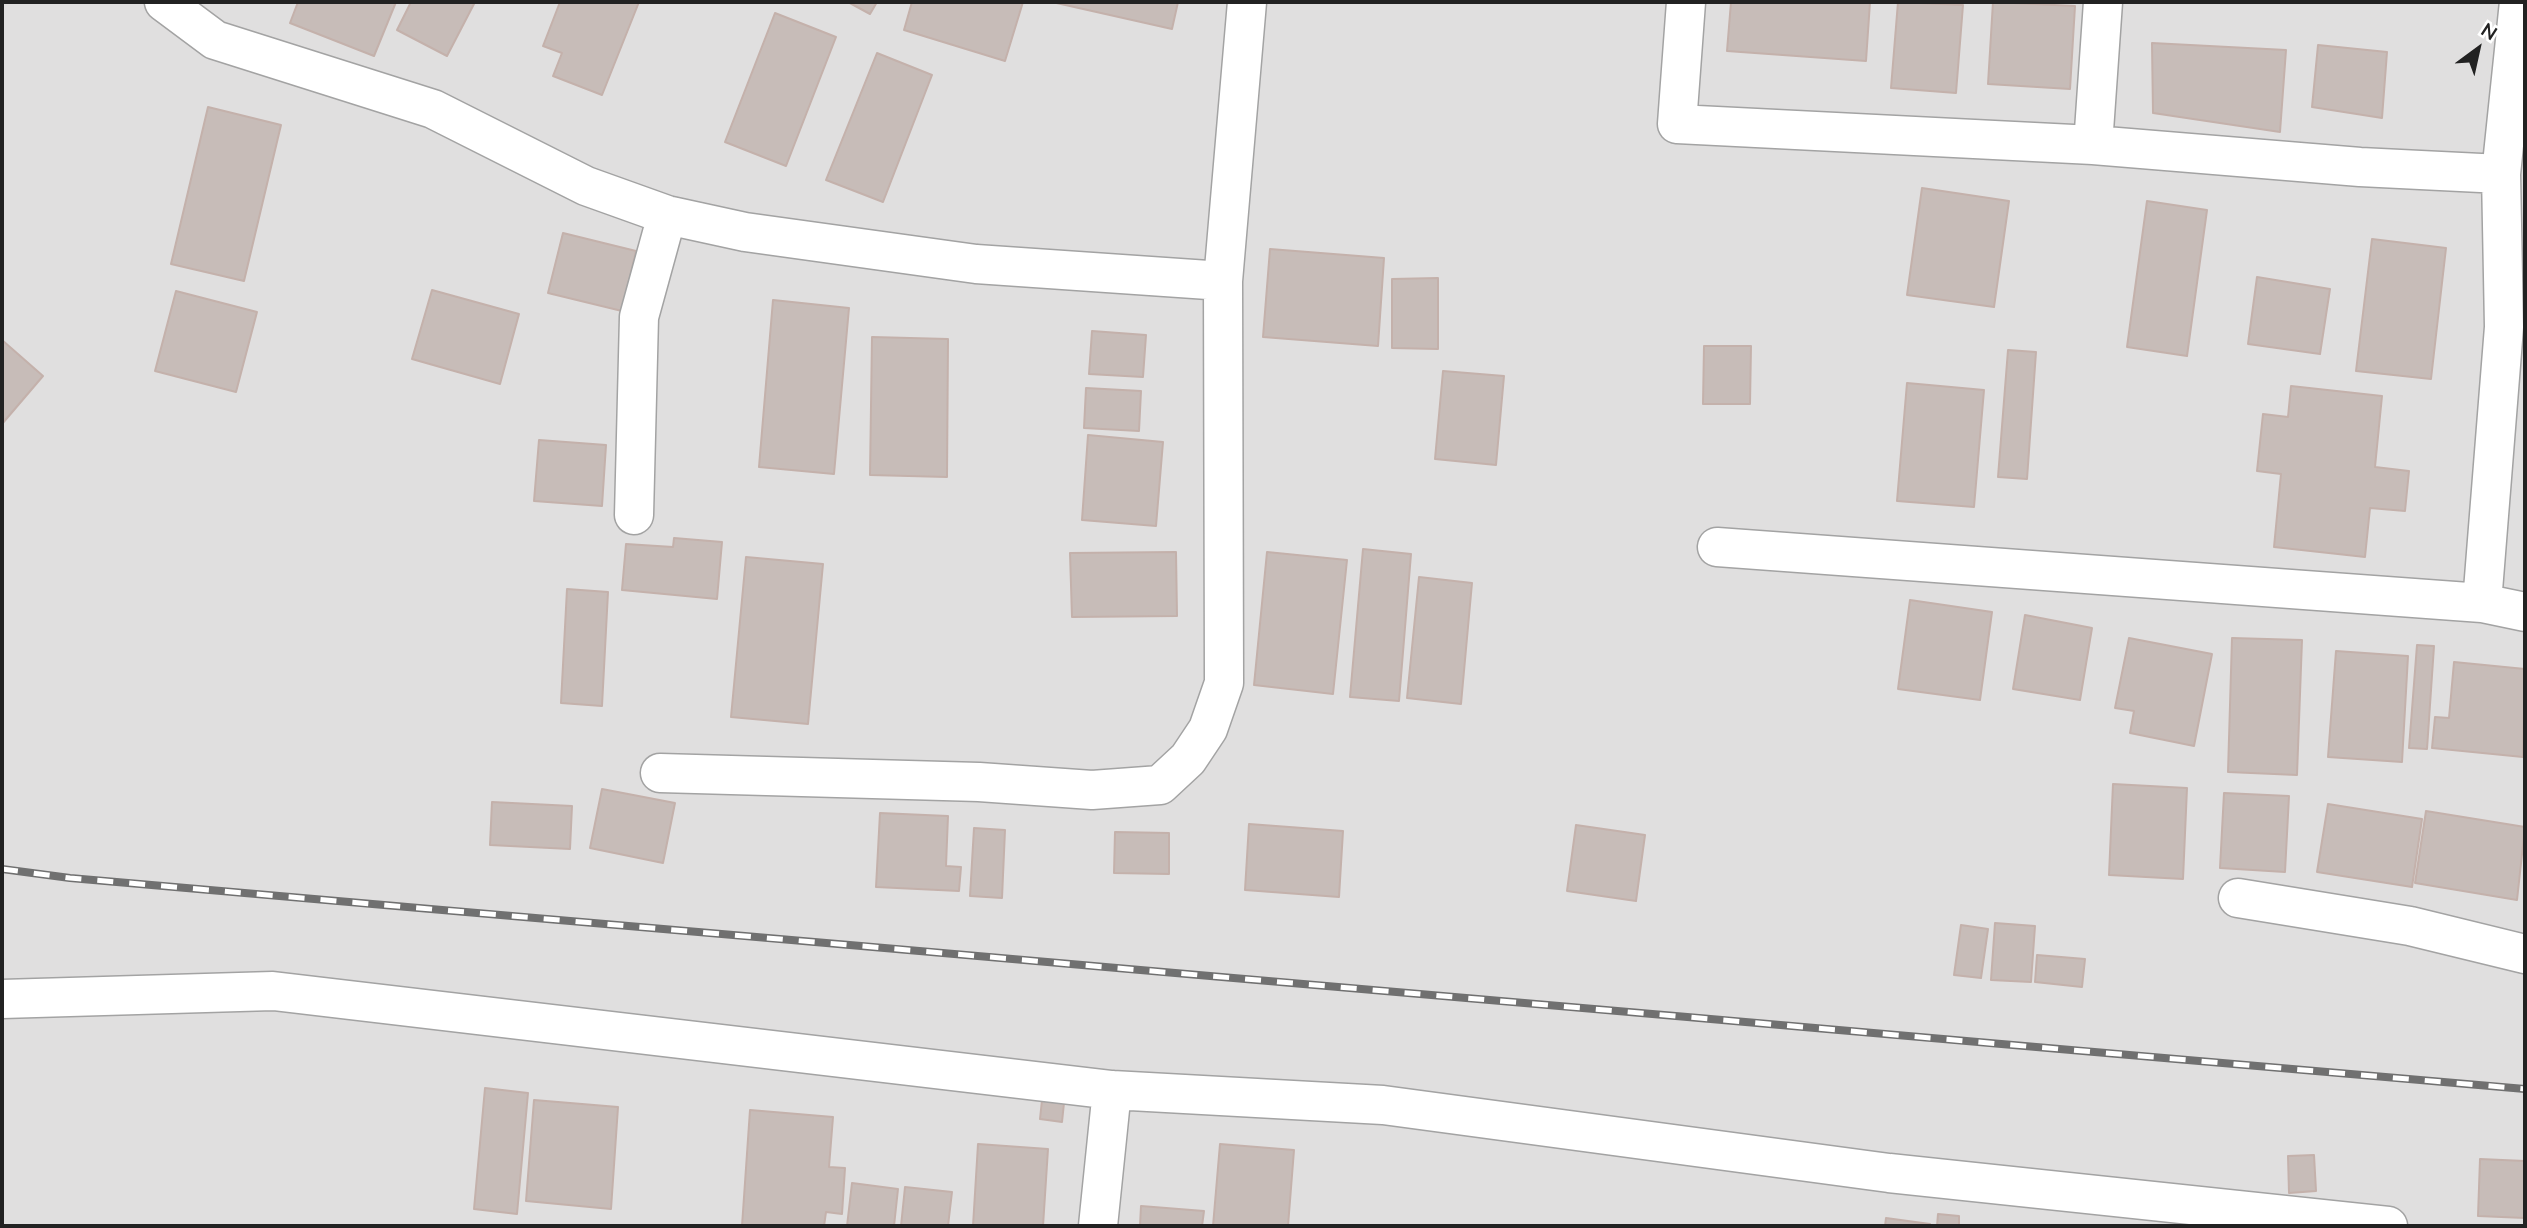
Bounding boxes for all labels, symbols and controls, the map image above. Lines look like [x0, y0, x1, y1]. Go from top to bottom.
north arrow [2443, 14, 2513, 84]
text: N [2477, 17, 2502, 45]

